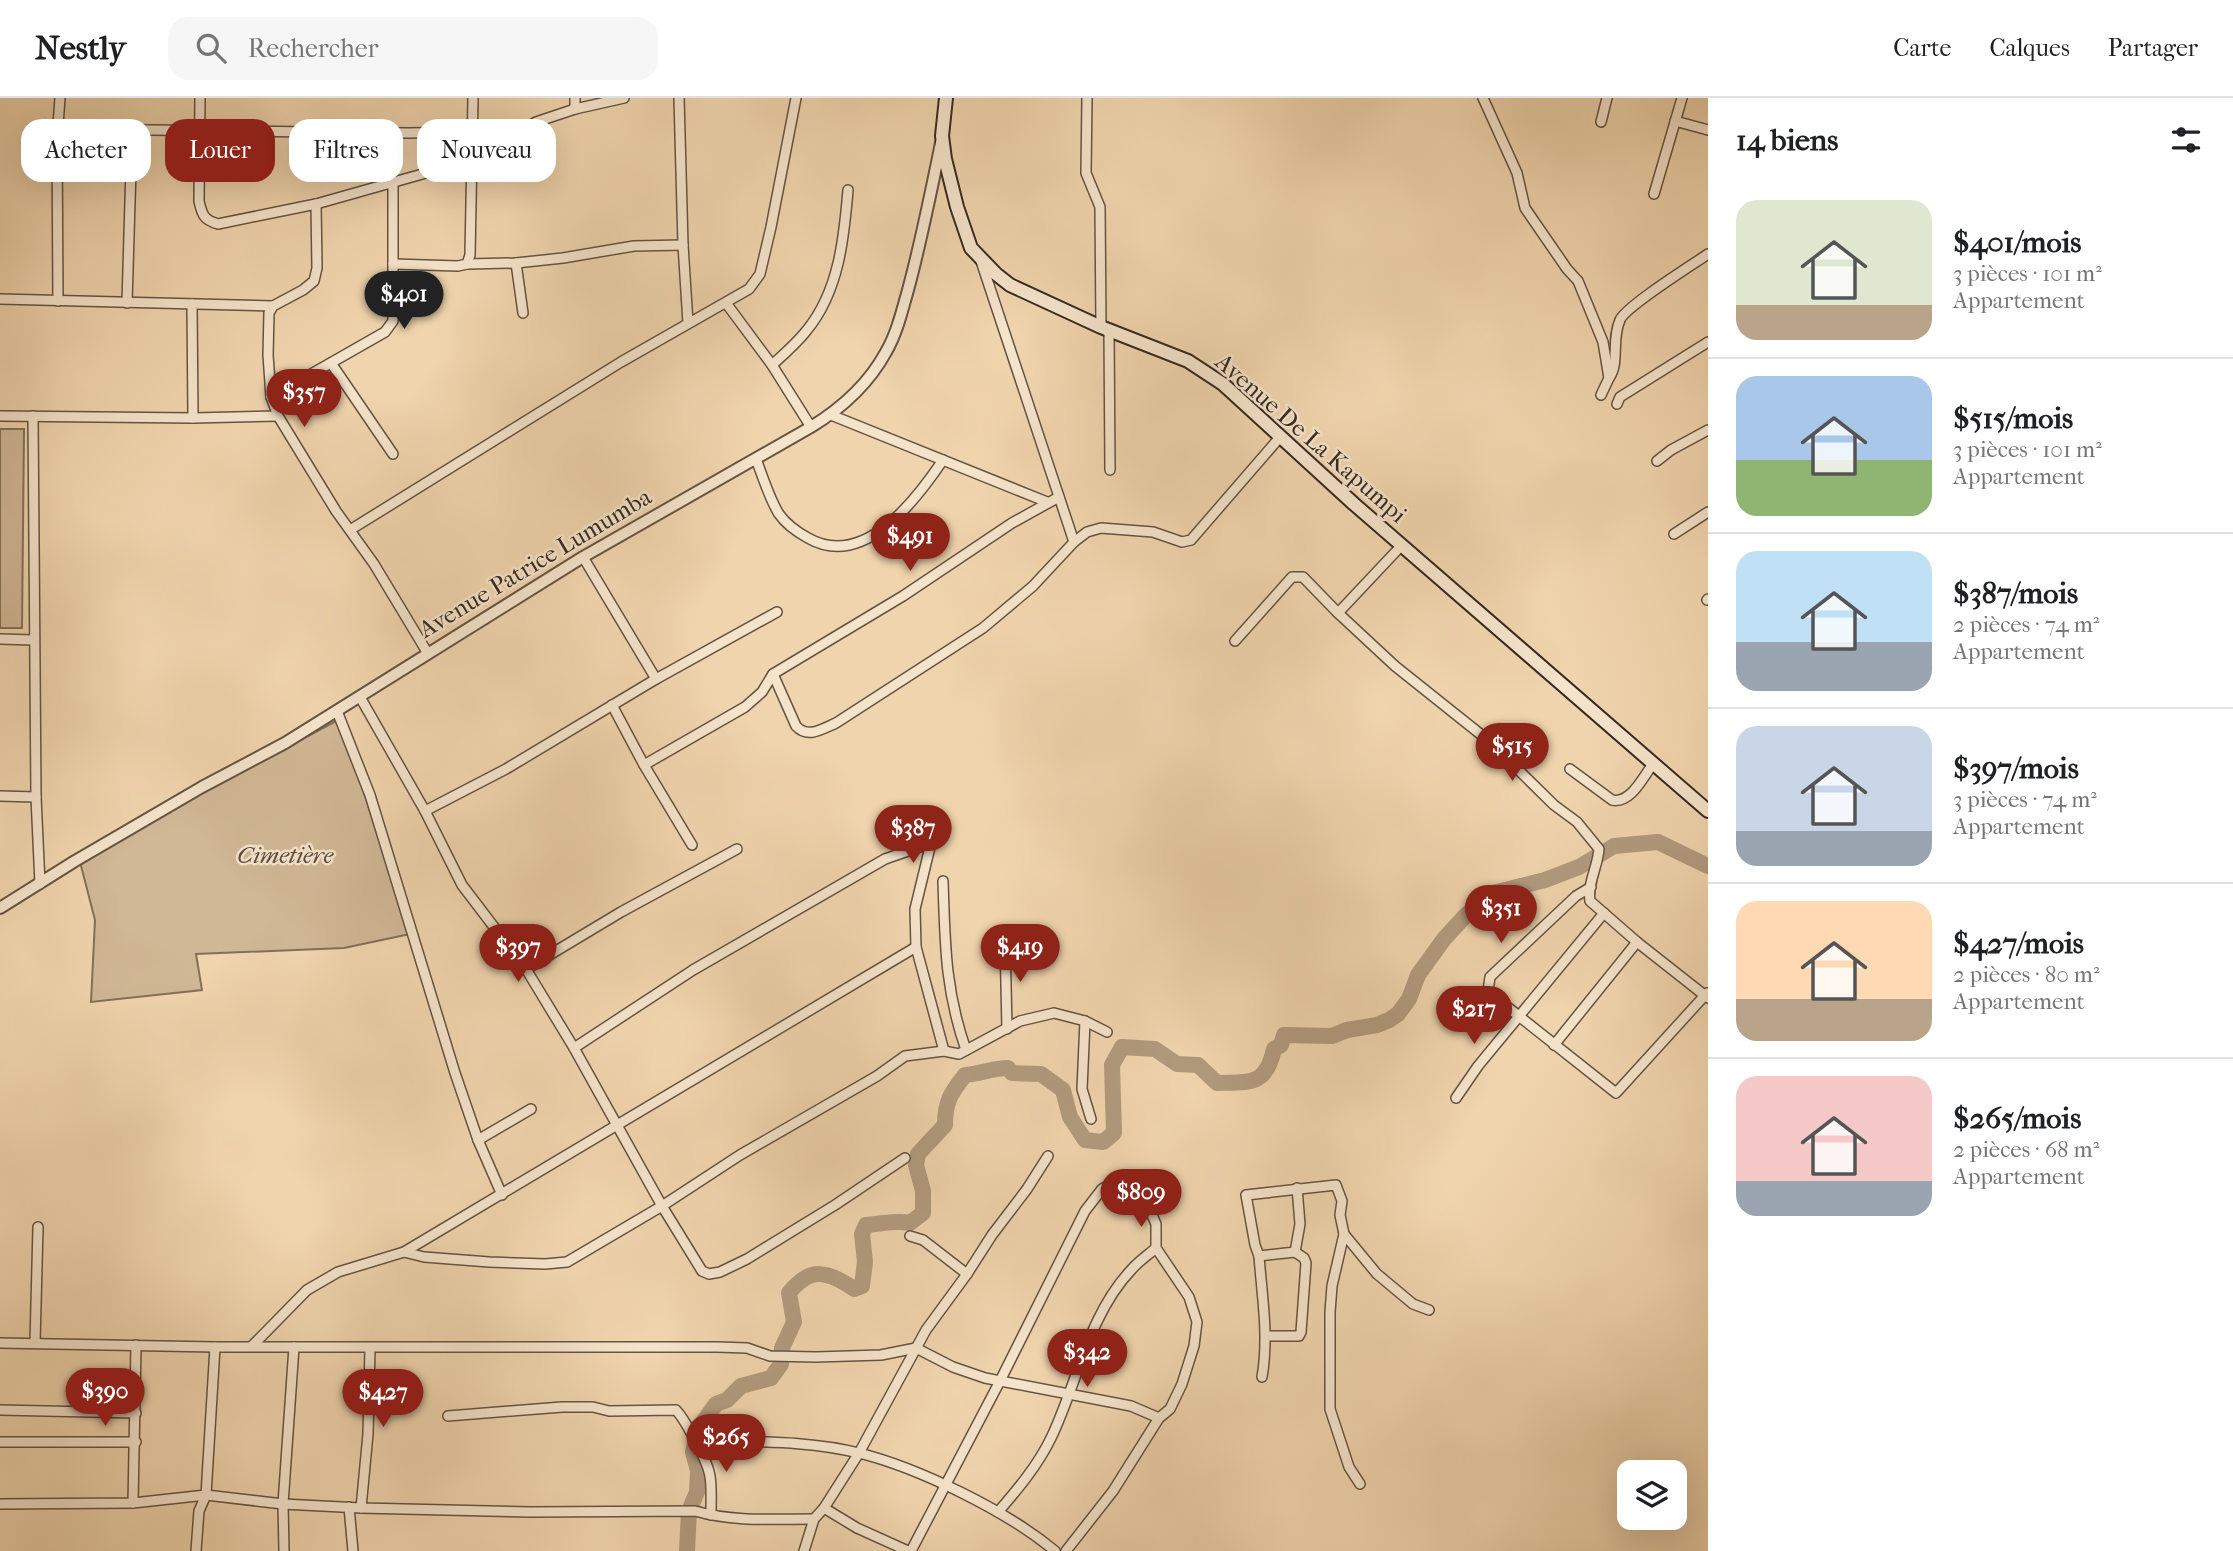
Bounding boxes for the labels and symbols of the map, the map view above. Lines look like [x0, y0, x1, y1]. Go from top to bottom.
pin: $401 [363, 272, 445, 331]
street label: Avenue De La Kapumpi [1209, 347, 1412, 529]
pin: $357 [263, 370, 345, 429]
street label: Avenue Patrice Lumumba [413, 482, 657, 644]
pin: $491 [869, 514, 951, 573]
pin: $515 [1471, 724, 1553, 783]
pin: $387 [872, 806, 954, 865]
park label: Cimetière [237, 841, 334, 869]
pin: $351 [1460, 886, 1542, 945]
pin: $397 [477, 924, 559, 984]
pin: $419 [979, 924, 1061, 984]
pin: $217 [1433, 986, 1515, 1046]
pin: $809 [1100, 1170, 1182, 1229]
pin: $342 [1046, 1330, 1128, 1389]
pin: $390 [64, 1368, 146, 1428]
pin: $427 [342, 1370, 424, 1429]
pin: $265 [685, 1414, 767, 1474]

